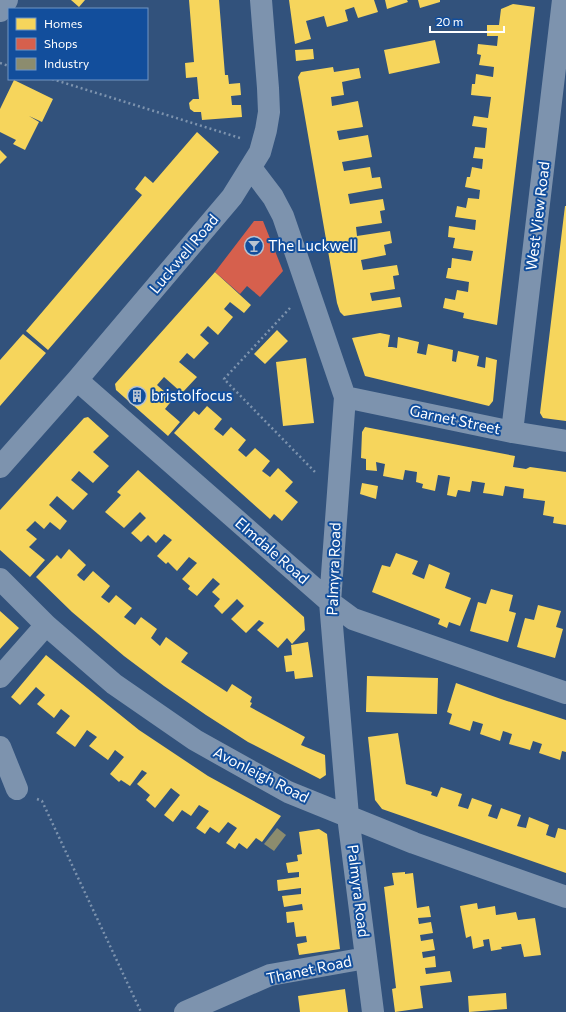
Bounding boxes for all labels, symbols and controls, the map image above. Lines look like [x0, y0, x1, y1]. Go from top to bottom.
legend [8, 8, 148, 80]
scale bar [430, 8, 504, 34]
text: 20 m [436, 14, 463, 28]
text: Homes [44, 16, 82, 30]
text: Shops [44, 36, 78, 50]
text: Industry [44, 56, 89, 70]
street label: West View Road [521, 160, 553, 271]
street label: Luckwell Road [145, 210, 222, 297]
bar icon: The Luckwell [243, 235, 265, 257]
place label: The Luckwell [268, 236, 357, 254]
building icon: bristolfocus [126, 385, 148, 407]
place label: bristolfocus [151, 386, 233, 404]
street label: Garnet Street [408, 401, 502, 437]
street label: Elmdale Road [232, 513, 313, 587]
street label: Palmyra Road [322, 522, 344, 616]
street label: Avonleigh Road [211, 742, 312, 806]
street label: Palmyra Road [344, 843, 374, 938]
street label: Thanet Road [265, 951, 353, 987]

